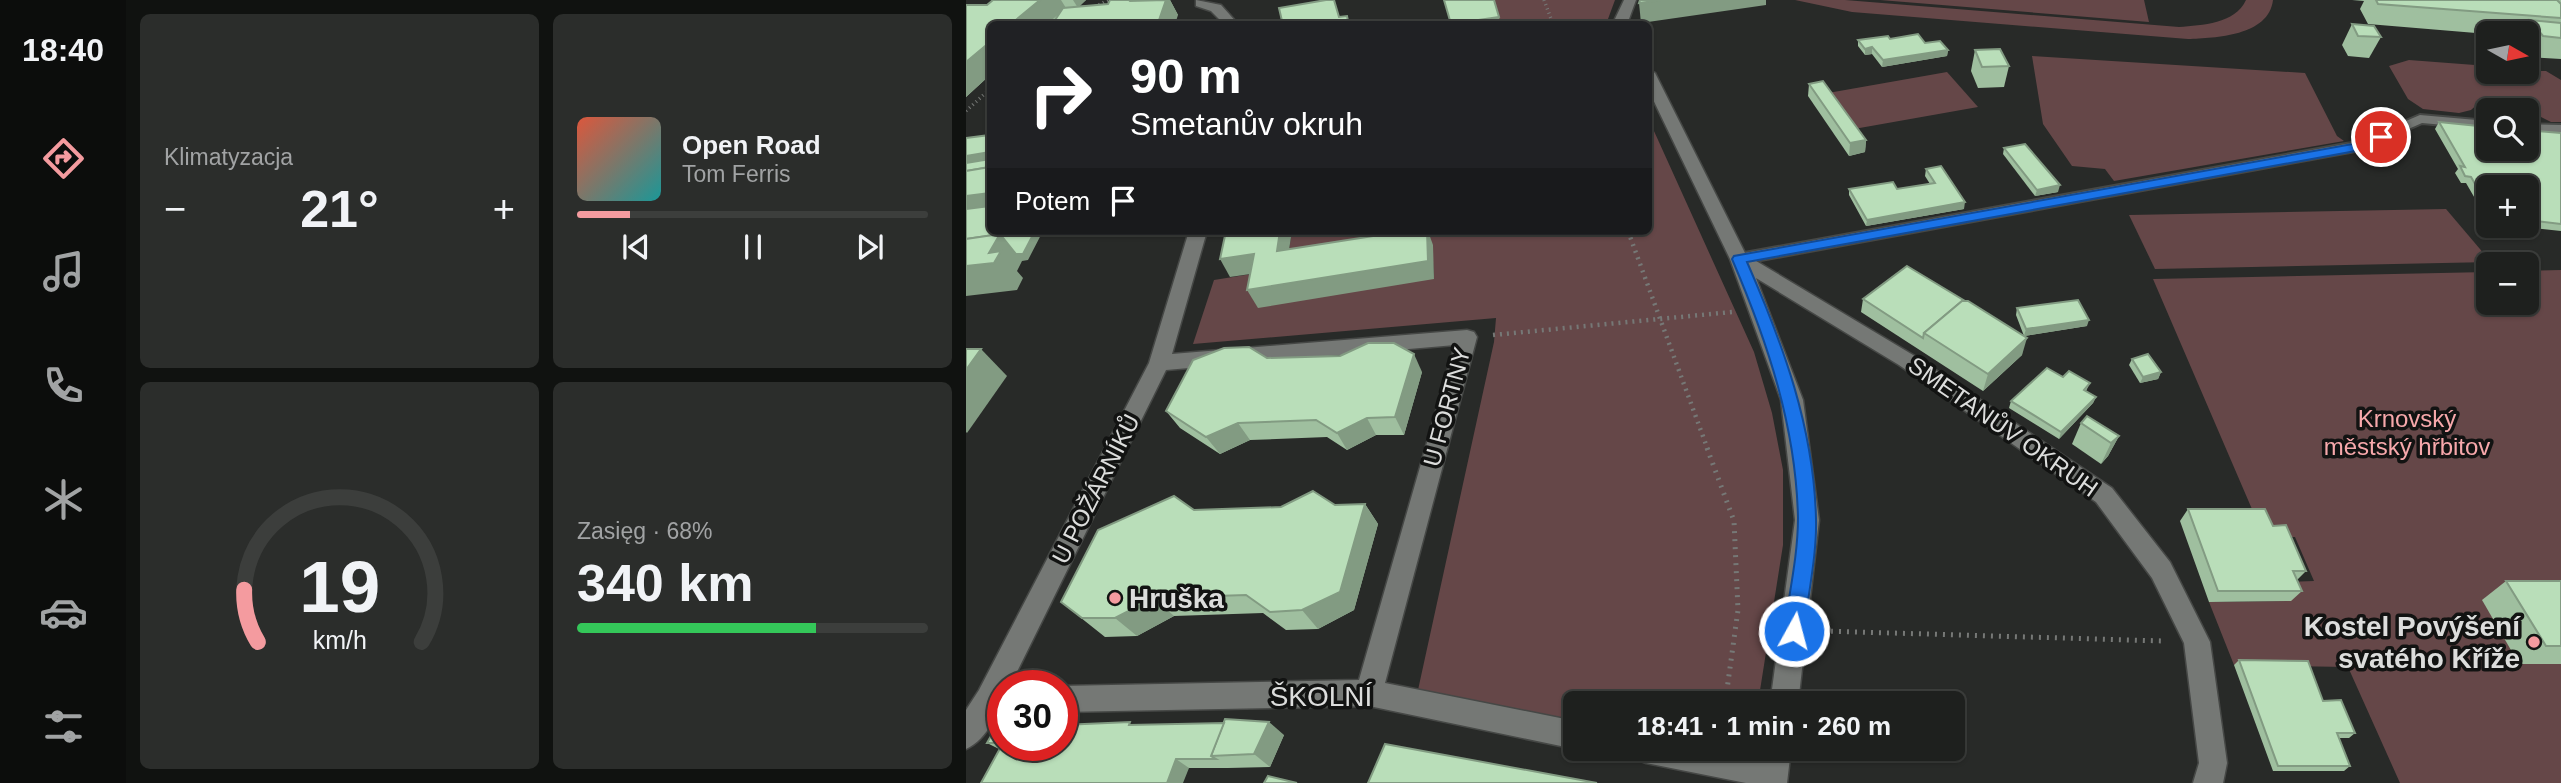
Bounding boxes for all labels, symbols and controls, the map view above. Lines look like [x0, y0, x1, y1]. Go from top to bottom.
north arrow [2476, 21, 2539, 84]
map controls [2476, 21, 2539, 315]
text: 18:40 [22, 32, 104, 68]
icon: right [1015, 49, 1106, 140]
text: 90 m [1130, 49, 1242, 103]
button: search [2476, 98, 2539, 161]
text: Smetanův okruh [1130, 106, 1363, 142]
pin [2351, 107, 2411, 167]
icon: arrive [2362, 118, 2400, 156]
text: Open Road [682, 130, 821, 160]
icon: directions [39, 134, 88, 183]
text: Klimatyzacja [164, 144, 293, 170]
text: Tom Ferris [682, 161, 791, 187]
button: + [2476, 175, 2539, 238]
text: 21° [300, 180, 379, 238]
icon: arrive [1104, 182, 1142, 220]
text: Potem [1015, 186, 1090, 216]
text: − [164, 188, 186, 230]
text: + [493, 188, 515, 230]
icon: previous [617, 228, 655, 266]
icon: pause [734, 228, 772, 266]
icon: next [851, 228, 889, 266]
icon: music [39, 247, 88, 296]
button: − [2476, 252, 2539, 315]
street label: U FORTNY [1418, 344, 1475, 469]
street label: SMETANŮV OKRUH [1903, 350, 2104, 502]
icon: phone [39, 361, 88, 410]
park label: Krnovský městský hřbitov [2324, 405, 2490, 460]
street label: U POŽÁRNÍKŮ [1045, 409, 1145, 568]
icon: climate [39, 475, 88, 524]
text: Zasięg · 68% [577, 518, 713, 544]
text: 19 [299, 546, 380, 627]
text: 340 km [577, 554, 753, 612]
place label: Hruška [1129, 583, 1224, 614]
icon: car [39, 588, 88, 637]
marker: Hruška [1107, 590, 1123, 606]
position arrow [1757, 594, 1831, 668]
place label: Kostel Povýšení svatého Kříže [2304, 611, 2521, 674]
text: km/h [312, 625, 367, 653]
marker: Kostel Povýšení svatého Kříže [2526, 634, 2542, 650]
speed limit sign: 30 [987, 670, 1078, 761]
street label: ŠKOLNÍ [1270, 681, 1373, 712]
icon: filters [39, 702, 88, 751]
text: 18:41 · 1 min · 260 m [1637, 711, 1891, 741]

